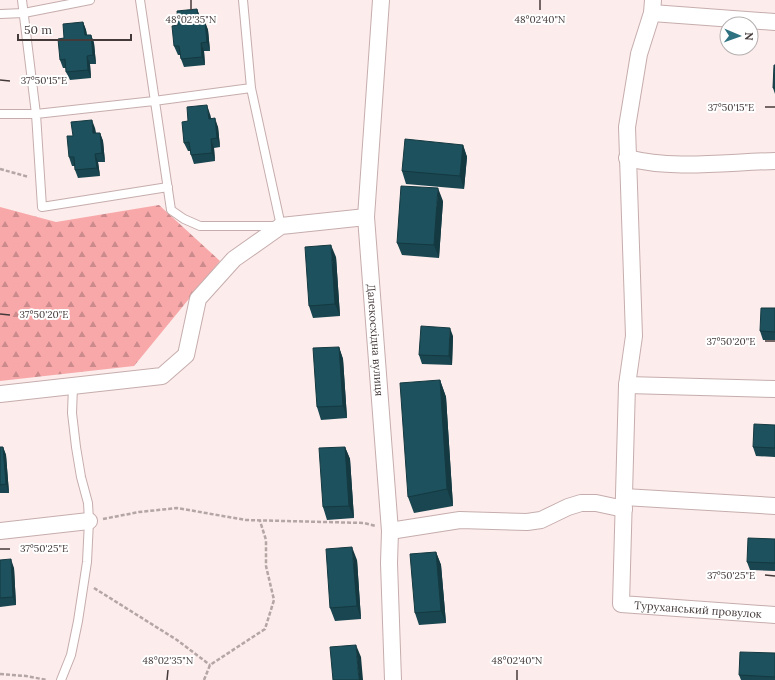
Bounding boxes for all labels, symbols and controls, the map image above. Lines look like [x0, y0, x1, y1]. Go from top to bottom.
text: 48°02'35"N [166, 13, 217, 26]
text: 48°02'40"N [515, 13, 566, 26]
scale bar [18, 16, 131, 42]
north arrow [719, 16, 759, 56]
text: 50 m [24, 22, 52, 37]
text: N [742, 32, 756, 41]
text: 37°50'15"E [21, 74, 67, 87]
text: 37°50'15"E [708, 101, 754, 114]
street label: Далекосхідна вулиця [364, 283, 387, 397]
text: 37°50'20"E [20, 308, 69, 321]
text: 37°50'20"E [707, 335, 756, 348]
text: 37°50'25"E [20, 542, 68, 555]
text: 37°50'25"E [707, 569, 755, 582]
street label: Туруханський провулок [634, 598, 762, 621]
text: 48°02'35"N [143, 654, 194, 667]
text: 48°02'40"N [492, 654, 543, 667]

